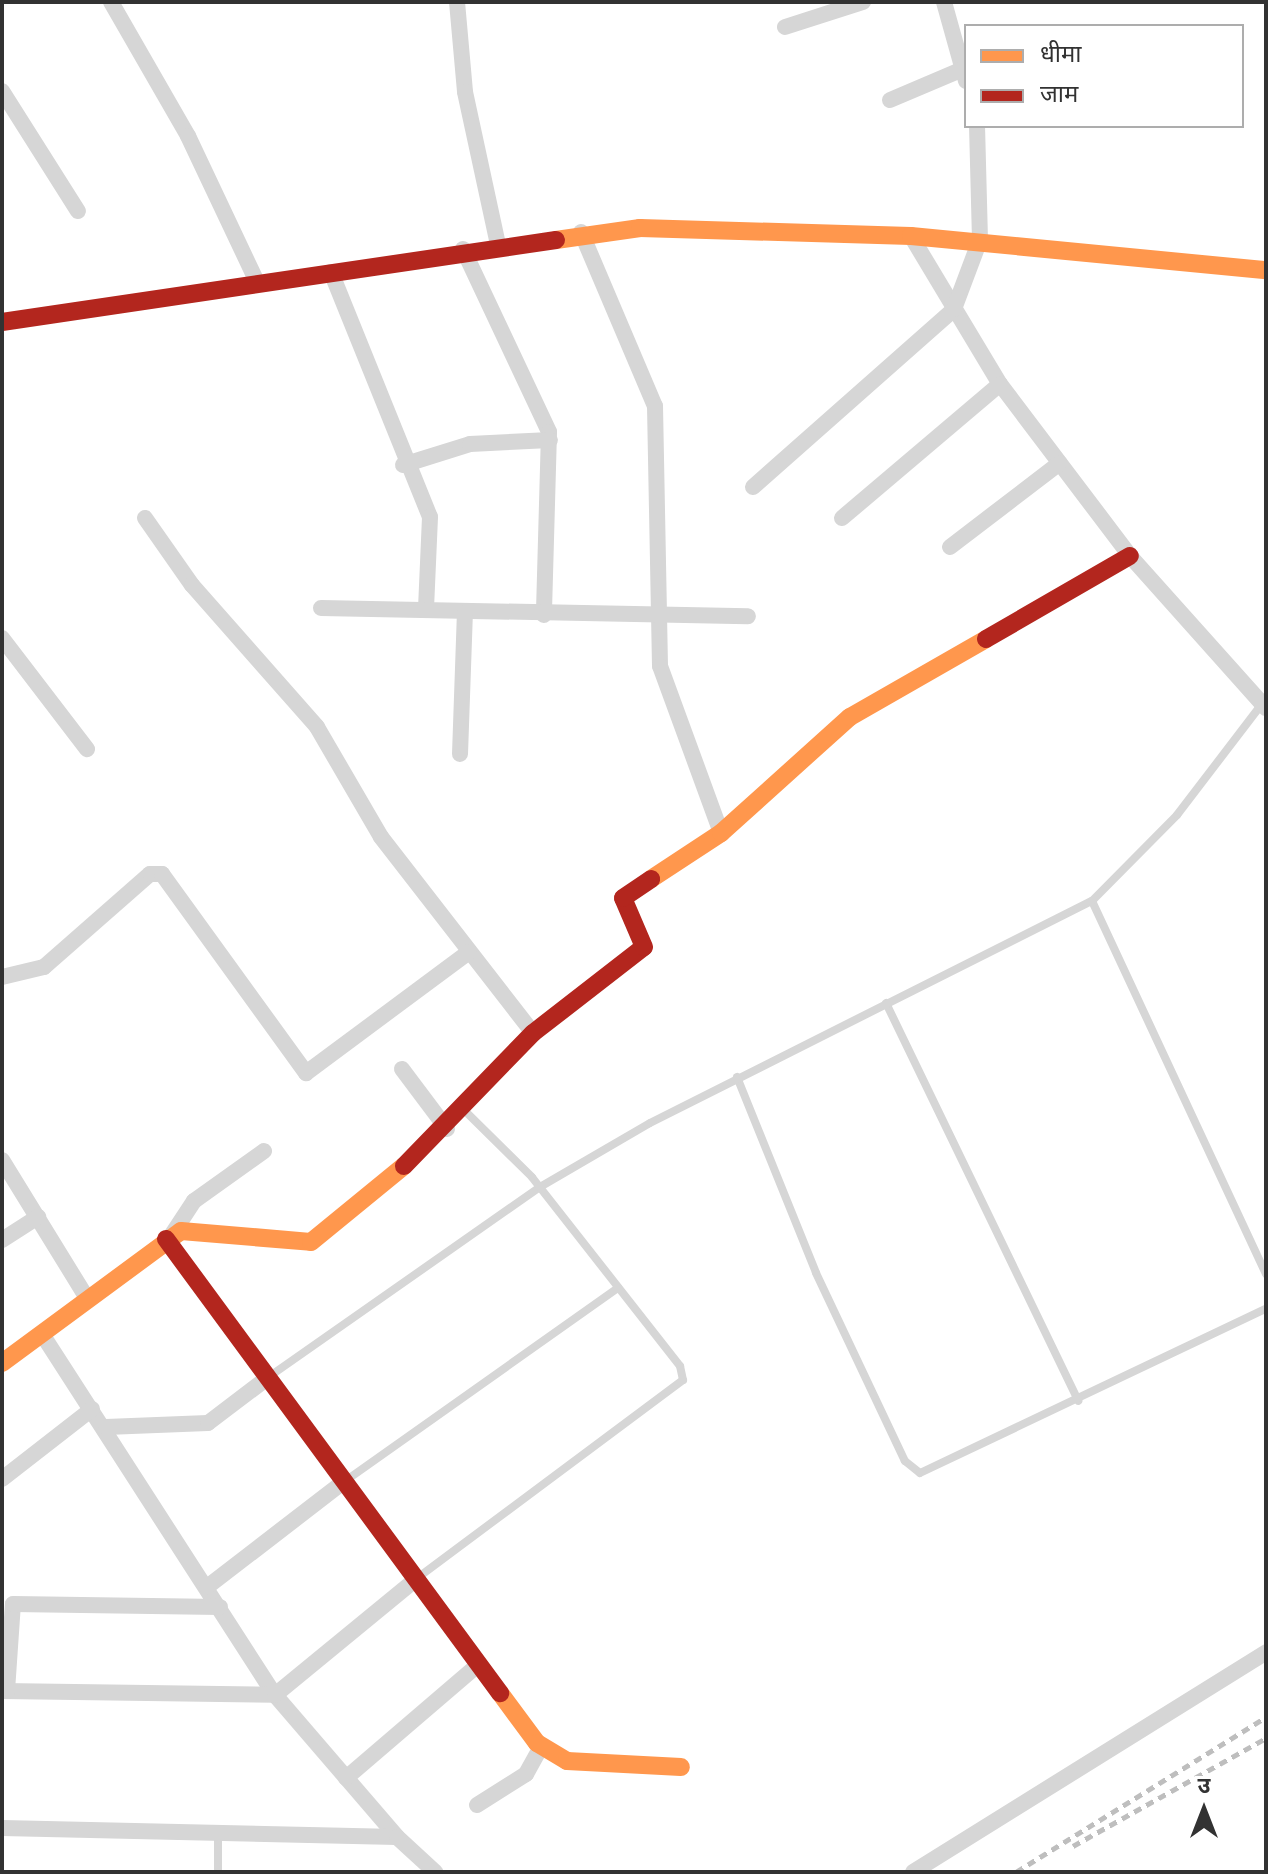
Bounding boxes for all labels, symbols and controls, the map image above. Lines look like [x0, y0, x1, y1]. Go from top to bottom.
legend [964, 24, 1244, 128]
text: धीमा [1040, 40, 1082, 68]
text: जाम [1040, 80, 1078, 108]
north arrow [1164, 1770, 1244, 1850]
text: उ [1198, 1773, 1210, 1798]

